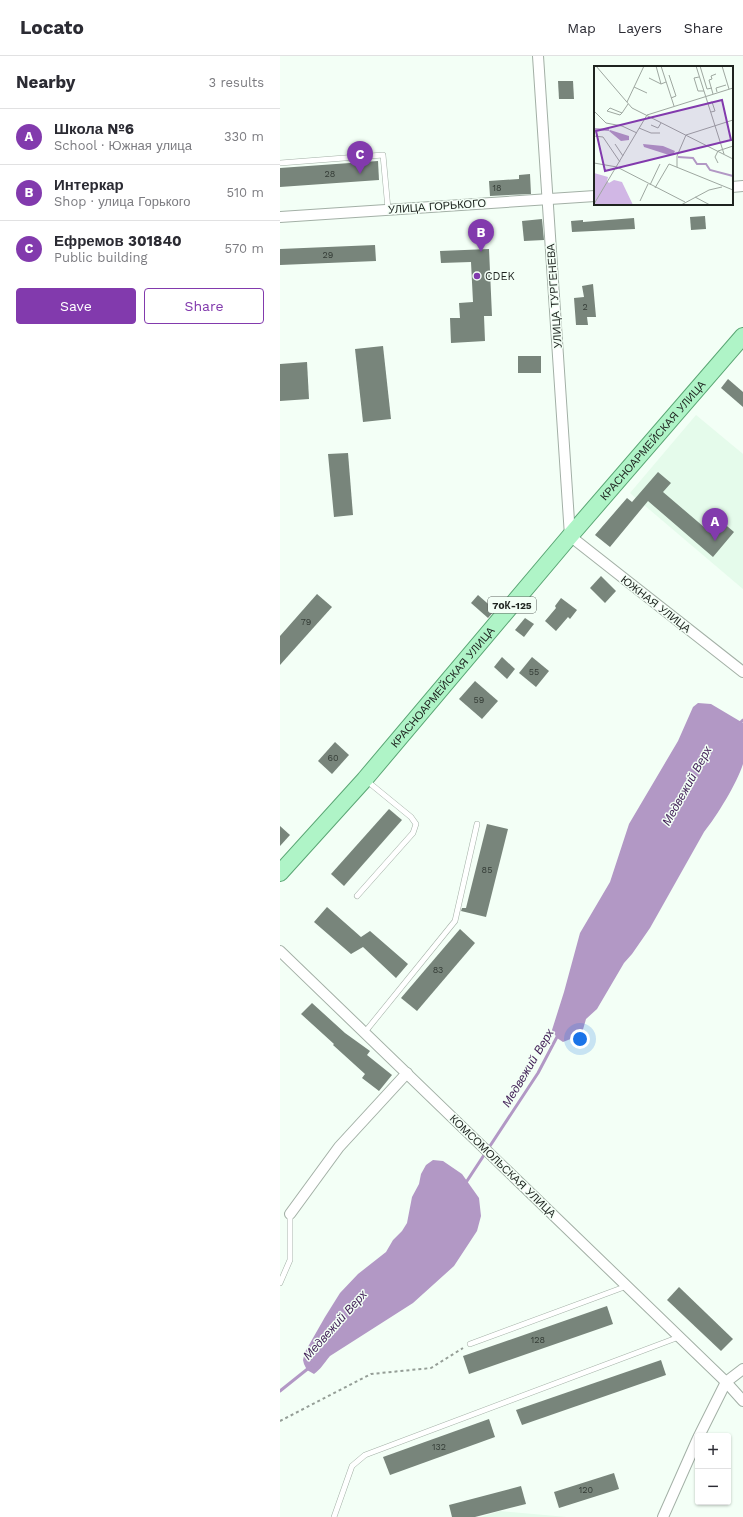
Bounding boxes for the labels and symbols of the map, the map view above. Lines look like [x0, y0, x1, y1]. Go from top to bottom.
inset map [594, 66, 733, 205]
pin: C [347, 141, 373, 174]
house number: 28 [325, 169, 335, 179]
house number: 18 [492, 183, 502, 193]
street label: УЛИЦА ГОРЬКОГО [388, 197, 487, 216]
pin: B [468, 219, 494, 252]
street label: УЛИЦА ТУРГЕНЕВА [544, 243, 565, 349]
house number: 29 [323, 250, 333, 260]
place label: CDEK [485, 270, 515, 283]
marker: CDEK [472, 271, 482, 281]
house number: 2 [582, 302, 588, 312]
street label: КРАСНОАРМЕЙСКАЯ УЛИЦА [598, 378, 709, 503]
pin: A [702, 508, 728, 541]
street label: ЮЖНАЯ УЛИЦА [618, 573, 694, 636]
road number: 70К-125 [488, 597, 536, 613]
house number: 79 [301, 617, 311, 627]
street label: КРАСНОАРМЕЙСКАЯ УЛИЦА [388, 624, 498, 750]
house number: 55 [529, 667, 539, 677]
house number: 59 [474, 695, 484, 705]
water label: Медвежий Верх [659, 743, 715, 828]
house number: 60 [327, 753, 339, 763]
house number: 85 [482, 865, 492, 875]
house number: 83 [433, 965, 443, 975]
water label: Медвежий Верх [499, 1026, 557, 1109]
your location [570, 1029, 590, 1049]
street label: КОМСОМОЛЬСКАЯ УЛИЦА [447, 1112, 559, 1221]
water label: Медвежий Верх [300, 1287, 370, 1362]
house number: 128 [531, 1335, 545, 1345]
house number: 132 [432, 1442, 446, 1452]
house number: 120 [579, 1485, 594, 1495]

